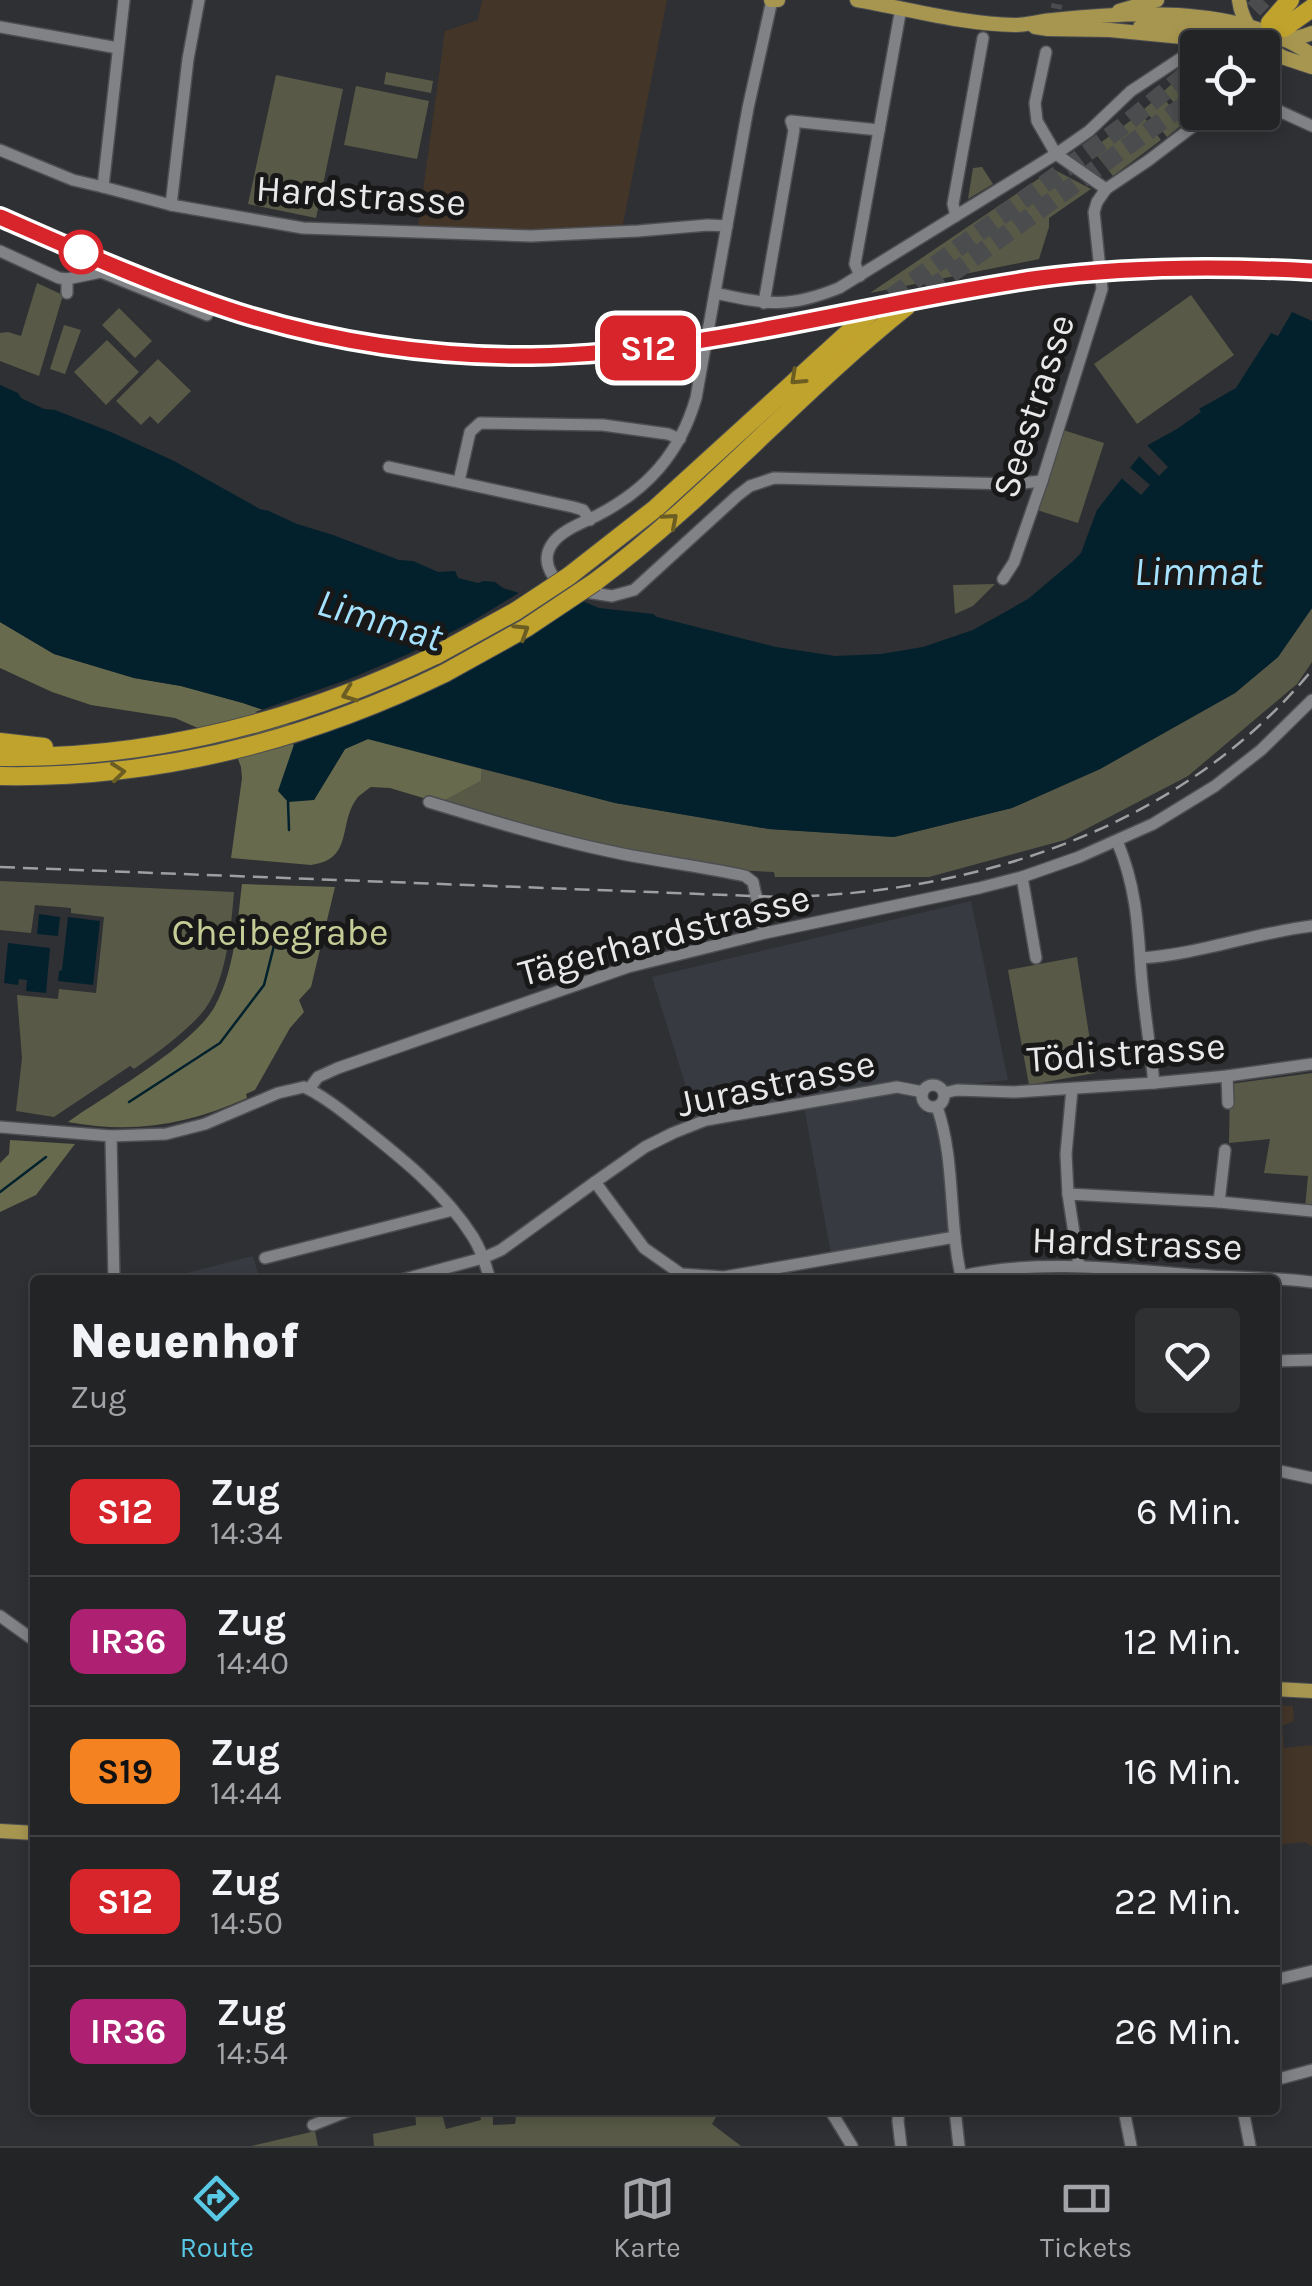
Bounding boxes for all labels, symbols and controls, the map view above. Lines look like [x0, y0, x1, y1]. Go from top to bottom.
map controls [1180, 30, 1280, 130]
button: locate [1180, 30, 1280, 130]
street label: Hardstrasse [254, 166, 468, 225]
unlabelled marker [60, 231, 102, 273]
street label: Seestrasse [983, 309, 1084, 504]
line badge: S12 [590, 316, 706, 380]
text: S12 [620, 328, 676, 369]
one-way arrow [790, 366, 809, 384]
one-way arrow [659, 514, 678, 532]
water label: Limmat [1134, 548, 1263, 595]
water label: Limmat [312, 578, 449, 661]
one-way arrow [511, 624, 529, 643]
one-way arrow [341, 682, 359, 702]
one-way arrow [110, 761, 126, 783]
street label: Tägerhardstrasse [514, 875, 815, 996]
park label: Cheibegrabe [171, 910, 389, 955]
street label: Tödistrasse [1025, 1023, 1227, 1082]
street label: Jurastrasse [673, 1041, 879, 1126]
street label: Hardstrasse [1031, 1217, 1243, 1270]
button: heart [1135, 1308, 1240, 1413]
text: Neuenhof [70, 1313, 299, 1369]
text: Zug [70, 1379, 126, 1416]
text: Zug [210, 1470, 280, 1515]
text: 6 Min. [1136, 1489, 1240, 1534]
text: S12 [97, 1491, 153, 1532]
text: 14:34 [210, 1515, 283, 1552]
text: Zug [216, 1600, 286, 1645]
text: 12 Min. [1123, 1619, 1240, 1664]
text: IR36 [90, 1621, 166, 1662]
text: 14:40 [216, 1645, 289, 1682]
text: Zug [210, 1730, 280, 1775]
text: 16 Min. [1123, 1749, 1240, 1794]
text: S19 [97, 1751, 153, 1792]
text: 14:44 [210, 1775, 282, 1812]
text: Zug [210, 1860, 280, 1905]
text: 22 Min. [1114, 1879, 1240, 1924]
text: S12 [97, 1881, 153, 1922]
text: 14:50 [210, 1905, 283, 1942]
text: Zug [216, 1990, 286, 2035]
text: 26 Min. [1114, 2009, 1240, 2054]
text: IR36 [90, 2011, 166, 2052]
text: 14:54 [216, 2035, 288, 2072]
tab: Route [180, 2171, 254, 2264]
tab: Karte [613, 2171, 681, 2264]
tab: Tickets [1040, 2171, 1132, 2264]

